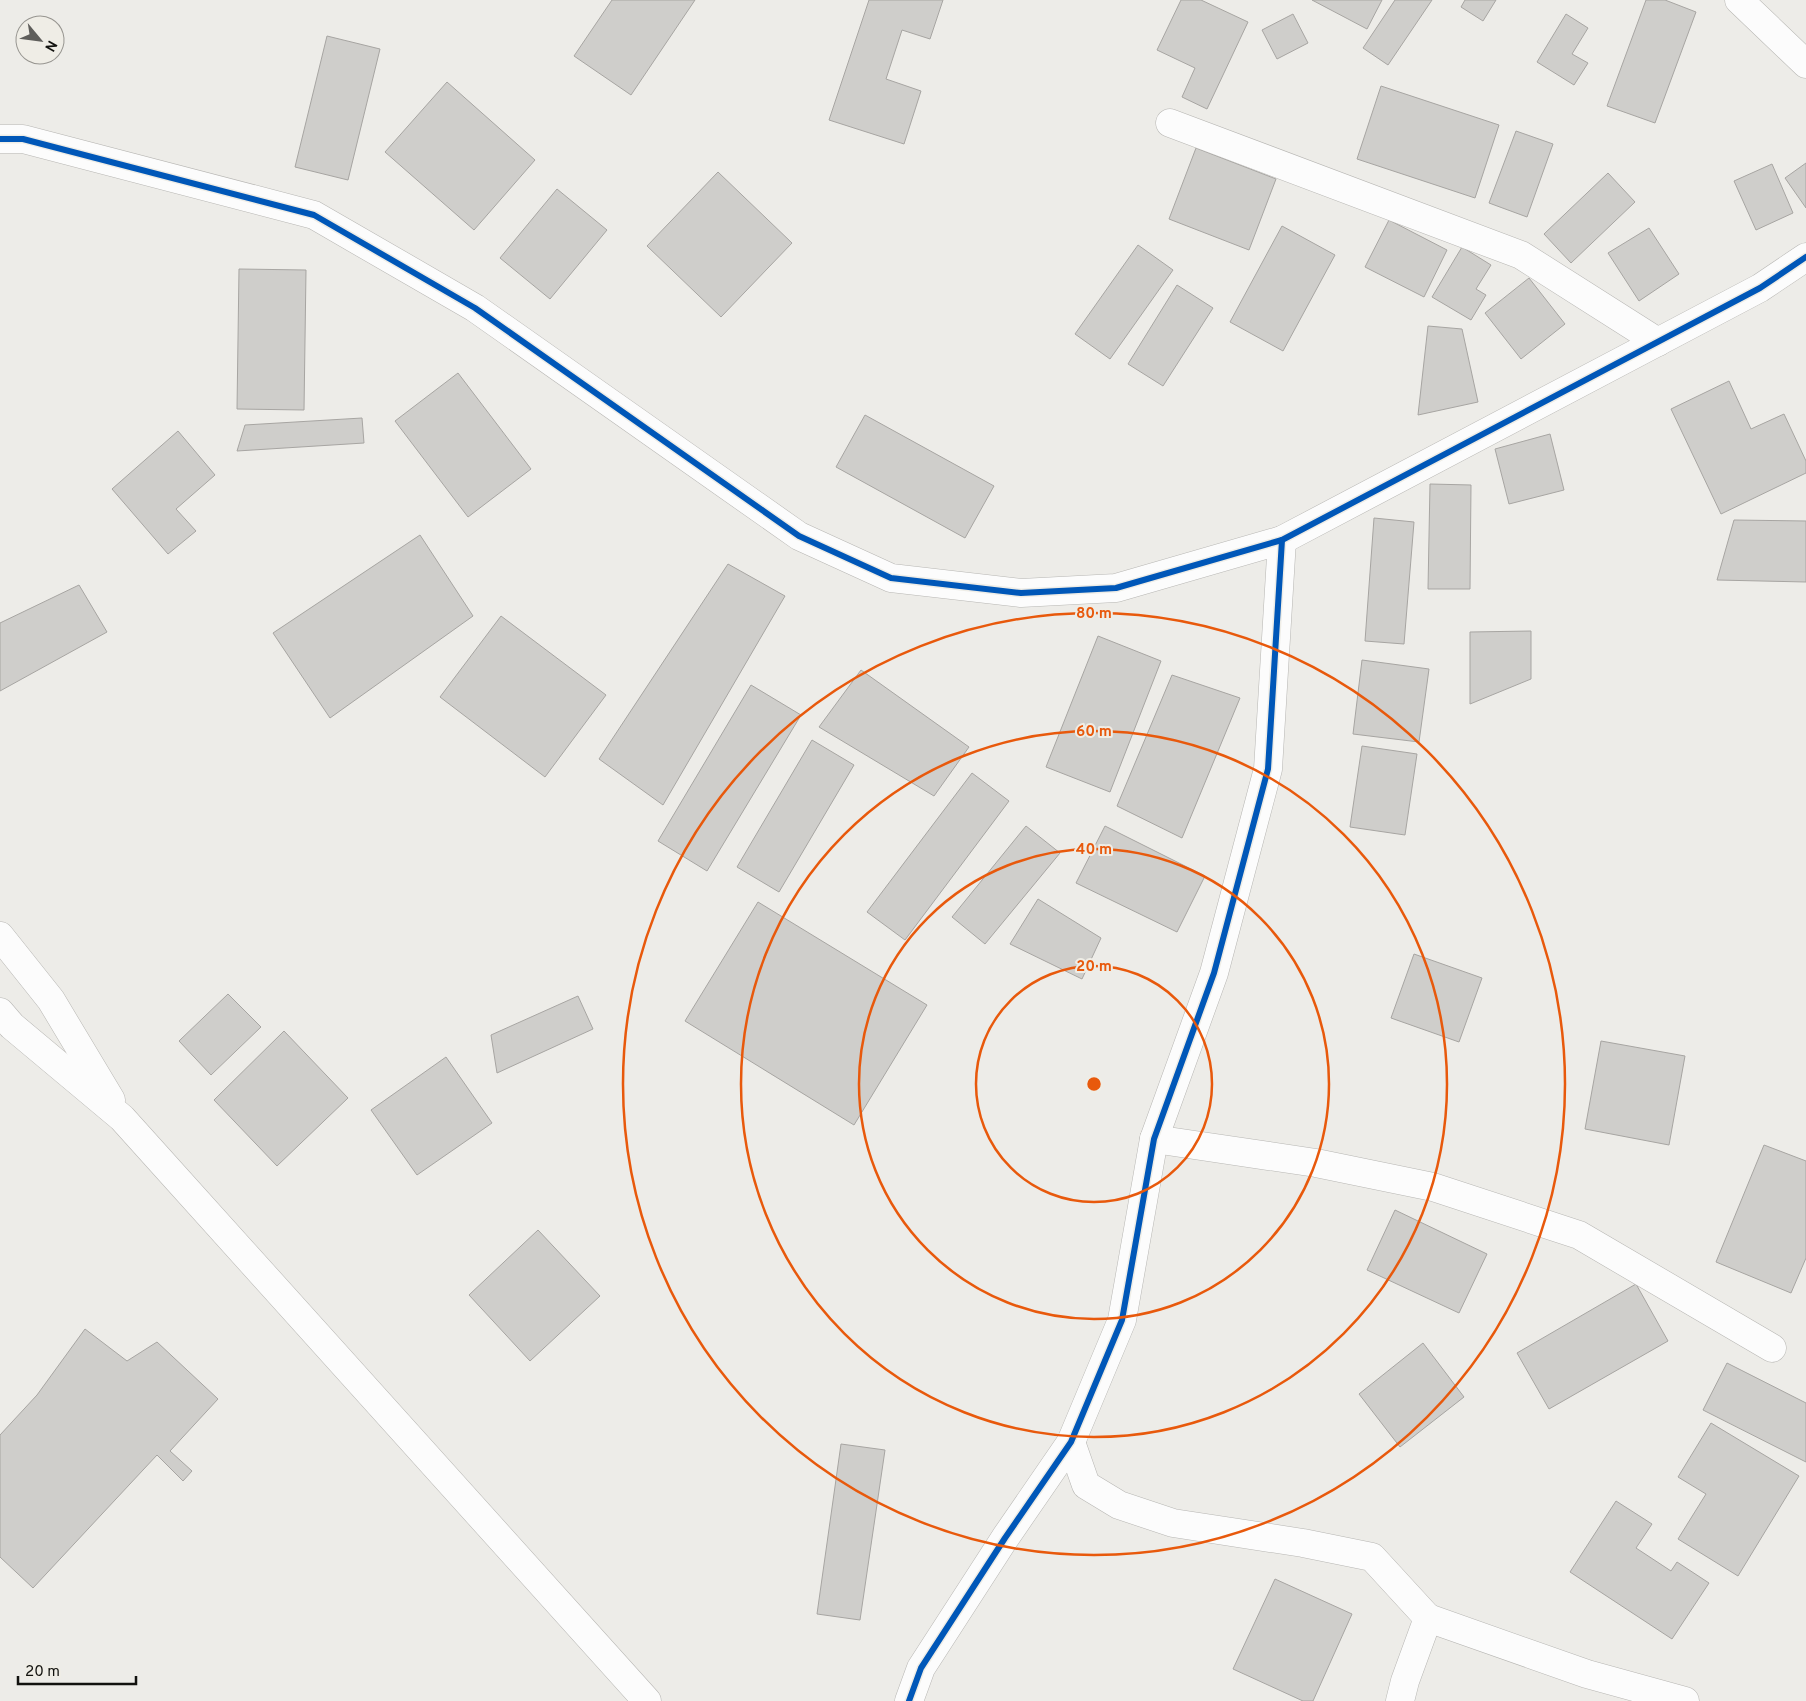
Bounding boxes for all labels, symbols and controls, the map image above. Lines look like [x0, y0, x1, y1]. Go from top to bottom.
north arrow [15, 15, 65, 65]
text: N [40, 37, 60, 54]
text: 80 m [1076, 605, 1112, 624]
text: 60 m [1076, 723, 1112, 742]
text: 40 m [1076, 841, 1112, 860]
text: 20 m [1076, 958, 1112, 977]
centre of rings [1085, 1075, 1103, 1093]
scale bar [18, 1654, 135, 1686]
text: 20 m [25, 1663, 60, 1682]

